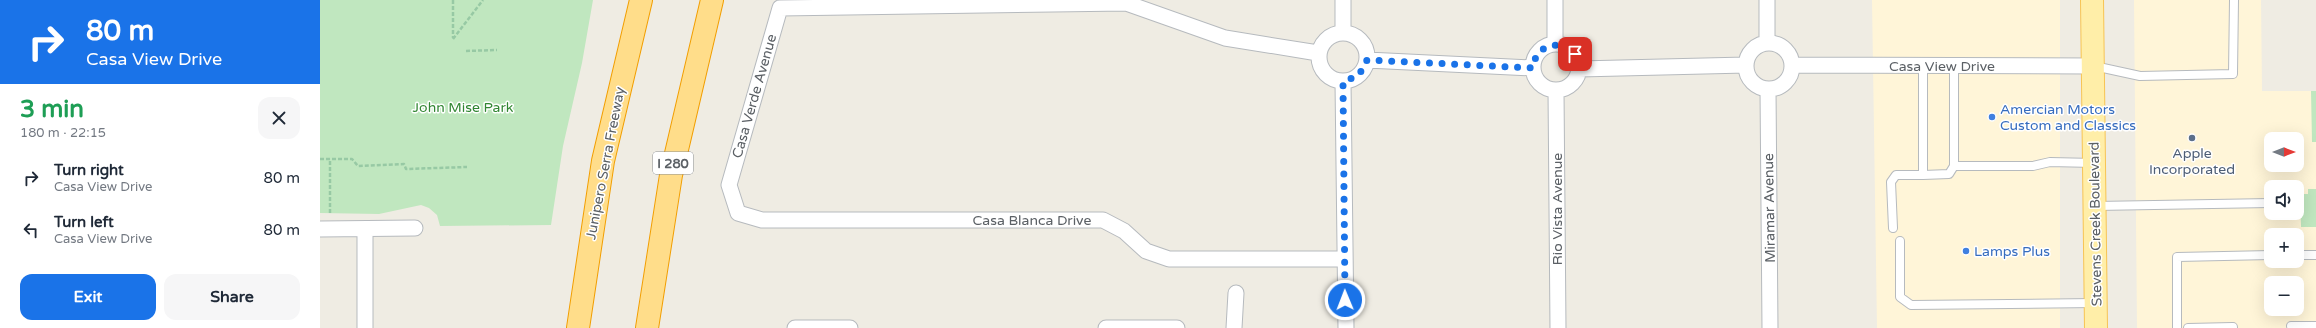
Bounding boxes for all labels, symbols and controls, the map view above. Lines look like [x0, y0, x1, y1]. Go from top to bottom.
text: 80 m [86, 14, 154, 48]
icon: right [20, 16, 72, 68]
street label: Casa Verde Avenue [729, 32, 780, 160]
pin [1558, 37, 1592, 71]
icon: arrive [1564, 43, 1586, 65]
text: Casa View Drive [86, 48, 222, 70]
street label: Casa View Drive [1889, 58, 1995, 75]
street label: Junipero Serra Freeway [582, 85, 629, 241]
text: 3 min [20, 95, 84, 124]
button: close [258, 97, 300, 139]
park label: John Mise Park [413, 99, 514, 116]
place label: Amercian Motors Custom and Classics [2000, 101, 2136, 134]
marker: Amercian Motors Custom and Classics [1987, 112, 1997, 122]
text: 180 m · 22:15 [20, 125, 106, 141]
north arrow [2264, 132, 2304, 172]
map controls [2264, 132, 2304, 316]
marker: Apple Incorporated [2187, 133, 2197, 143]
street label: Stevens Creek Boulevard [2086, 142, 2105, 306]
place label: Apple Incorporated [2149, 145, 2235, 178]
road number: I 280 [653, 152, 693, 174]
street label: Rio Vista Avenue [1549, 153, 1566, 265]
street label: Miramar Avenue [1760, 153, 1779, 263]
text: Turn right [54, 161, 124, 179]
icon: right [20, 167, 42, 189]
text: 80 m [263, 169, 300, 187]
text: Casa View Drive [54, 179, 152, 195]
button: sound [2264, 180, 2304, 220]
street label: Casa Blanca Drive [973, 212, 1091, 229]
text: Turn left [54, 213, 114, 231]
icon: left [20, 219, 42, 241]
text: 80 m [263, 221, 300, 239]
button: + [2264, 228, 2304, 268]
text: Casa View Drive [54, 231, 152, 247]
place label: Lamps Plus [1974, 243, 2050, 260]
marker: Lamps Plus [1961, 246, 1971, 256]
button: Exit [20, 274, 156, 320]
button: Share [164, 274, 300, 320]
button: − [2264, 276, 2304, 316]
position arrow [1324, 279, 1366, 321]

